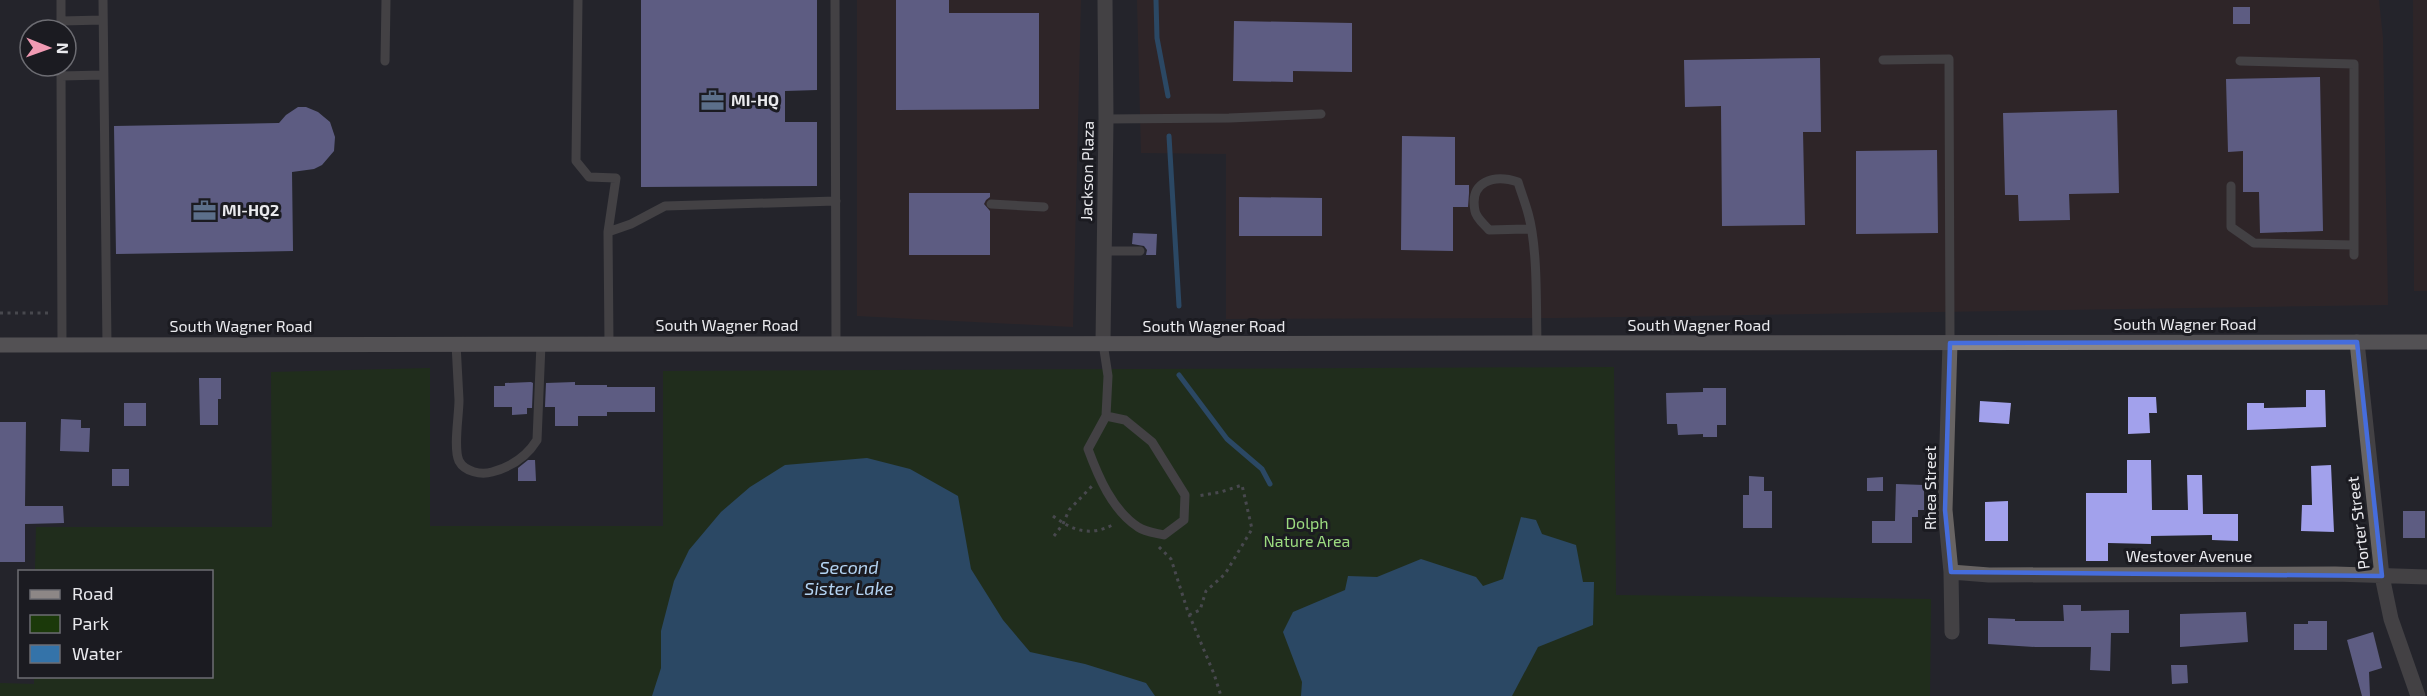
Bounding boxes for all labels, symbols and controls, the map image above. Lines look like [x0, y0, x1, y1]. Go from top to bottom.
north arrow [18, 18, 78, 78]
text: N [54, 42, 73, 54]
office icon: MI-HQ [700, 87, 726, 113]
place label: MI-HQ [731, 90, 779, 110]
street label: Jackson Plaza [1076, 121, 1097, 221]
office icon: MI-HQ2 [191, 197, 217, 223]
place label: MI-HQ2 [222, 200, 279, 220]
street label: South Wagner Road [2113, 314, 2257, 333]
street label: South Wagner Road [655, 315, 799, 334]
street label: South Wagner Road [1627, 315, 1771, 334]
street label: South Wagner Road [169, 316, 313, 335]
street label: South Wagner Road [1142, 316, 1286, 335]
street label: Rhea Street [1920, 446, 1939, 530]
street label: Porter Street [2342, 475, 2373, 571]
park label: Dolph Nature Area [1264, 513, 1350, 550]
street label: Westover Avenue [2126, 546, 2252, 565]
water label: Second Sister Lake [804, 556, 894, 599]
legend [18, 570, 213, 678]
text: Road [72, 582, 113, 604]
text: Park [72, 612, 109, 634]
text: Water [72, 642, 122, 664]

